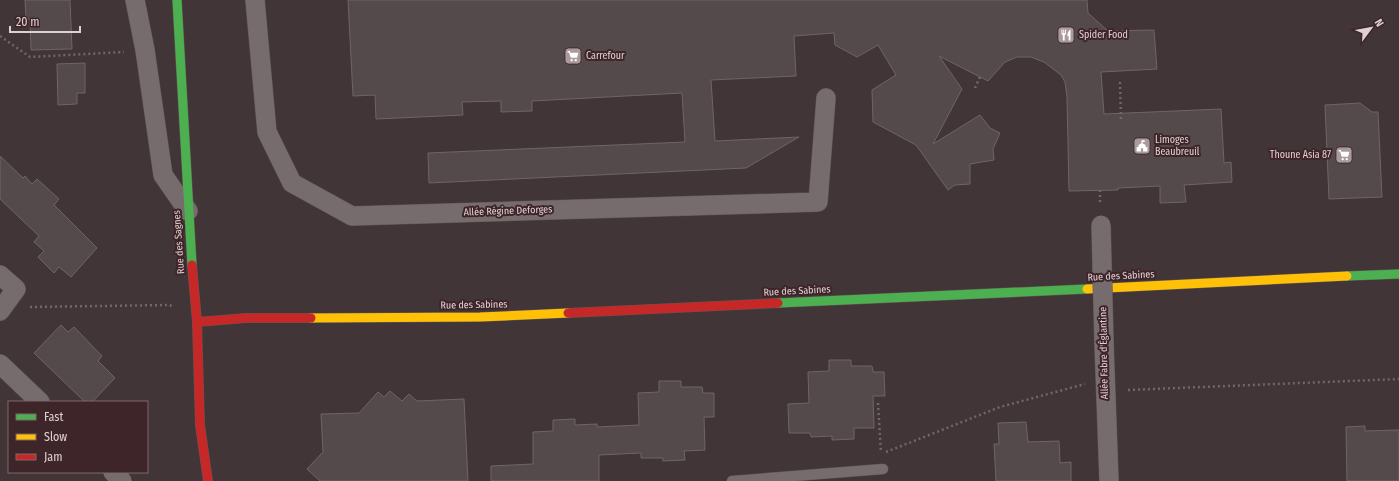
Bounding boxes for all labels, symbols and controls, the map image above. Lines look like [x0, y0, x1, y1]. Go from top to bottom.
scale bar [10, 8, 80, 34]
north arrow [1351, 8, 1391, 48]
text: 20 m [16, 15, 40, 29]
text: N [1372, 17, 1386, 29]
restaurant icon: Spider Food [1056, 25, 1076, 45]
place label: Spider Food [1079, 29, 1128, 41]
supermarket icon: Carrefour [563, 46, 583, 66]
place label: Carrefour [586, 50, 625, 62]
place label: Limoges Beaubreuil [1155, 134, 1200, 158]
public building icon: Limoges Beaubreuil [1132, 136, 1152, 156]
supermarket icon: Thoune Asia 87 [1334, 145, 1354, 165]
place label: Thoune Asia 87 [1270, 149, 1331, 161]
street label: Allée Régine Deforges [463, 203, 553, 219]
street label: Rue des Sagnes [171, 210, 187, 274]
street label: Rue des Sabines [1087, 268, 1155, 284]
street label: Rue des Sabines [763, 283, 831, 299]
street label: Rue des Sabines [440, 298, 508, 312]
street label: Allée Fabre d'Églantine [1095, 307, 1111, 399]
legend [8, 401, 148, 473]
text: Fast [44, 410, 63, 424]
text: Slow [44, 430, 67, 444]
text: Jam [44, 450, 62, 464]

